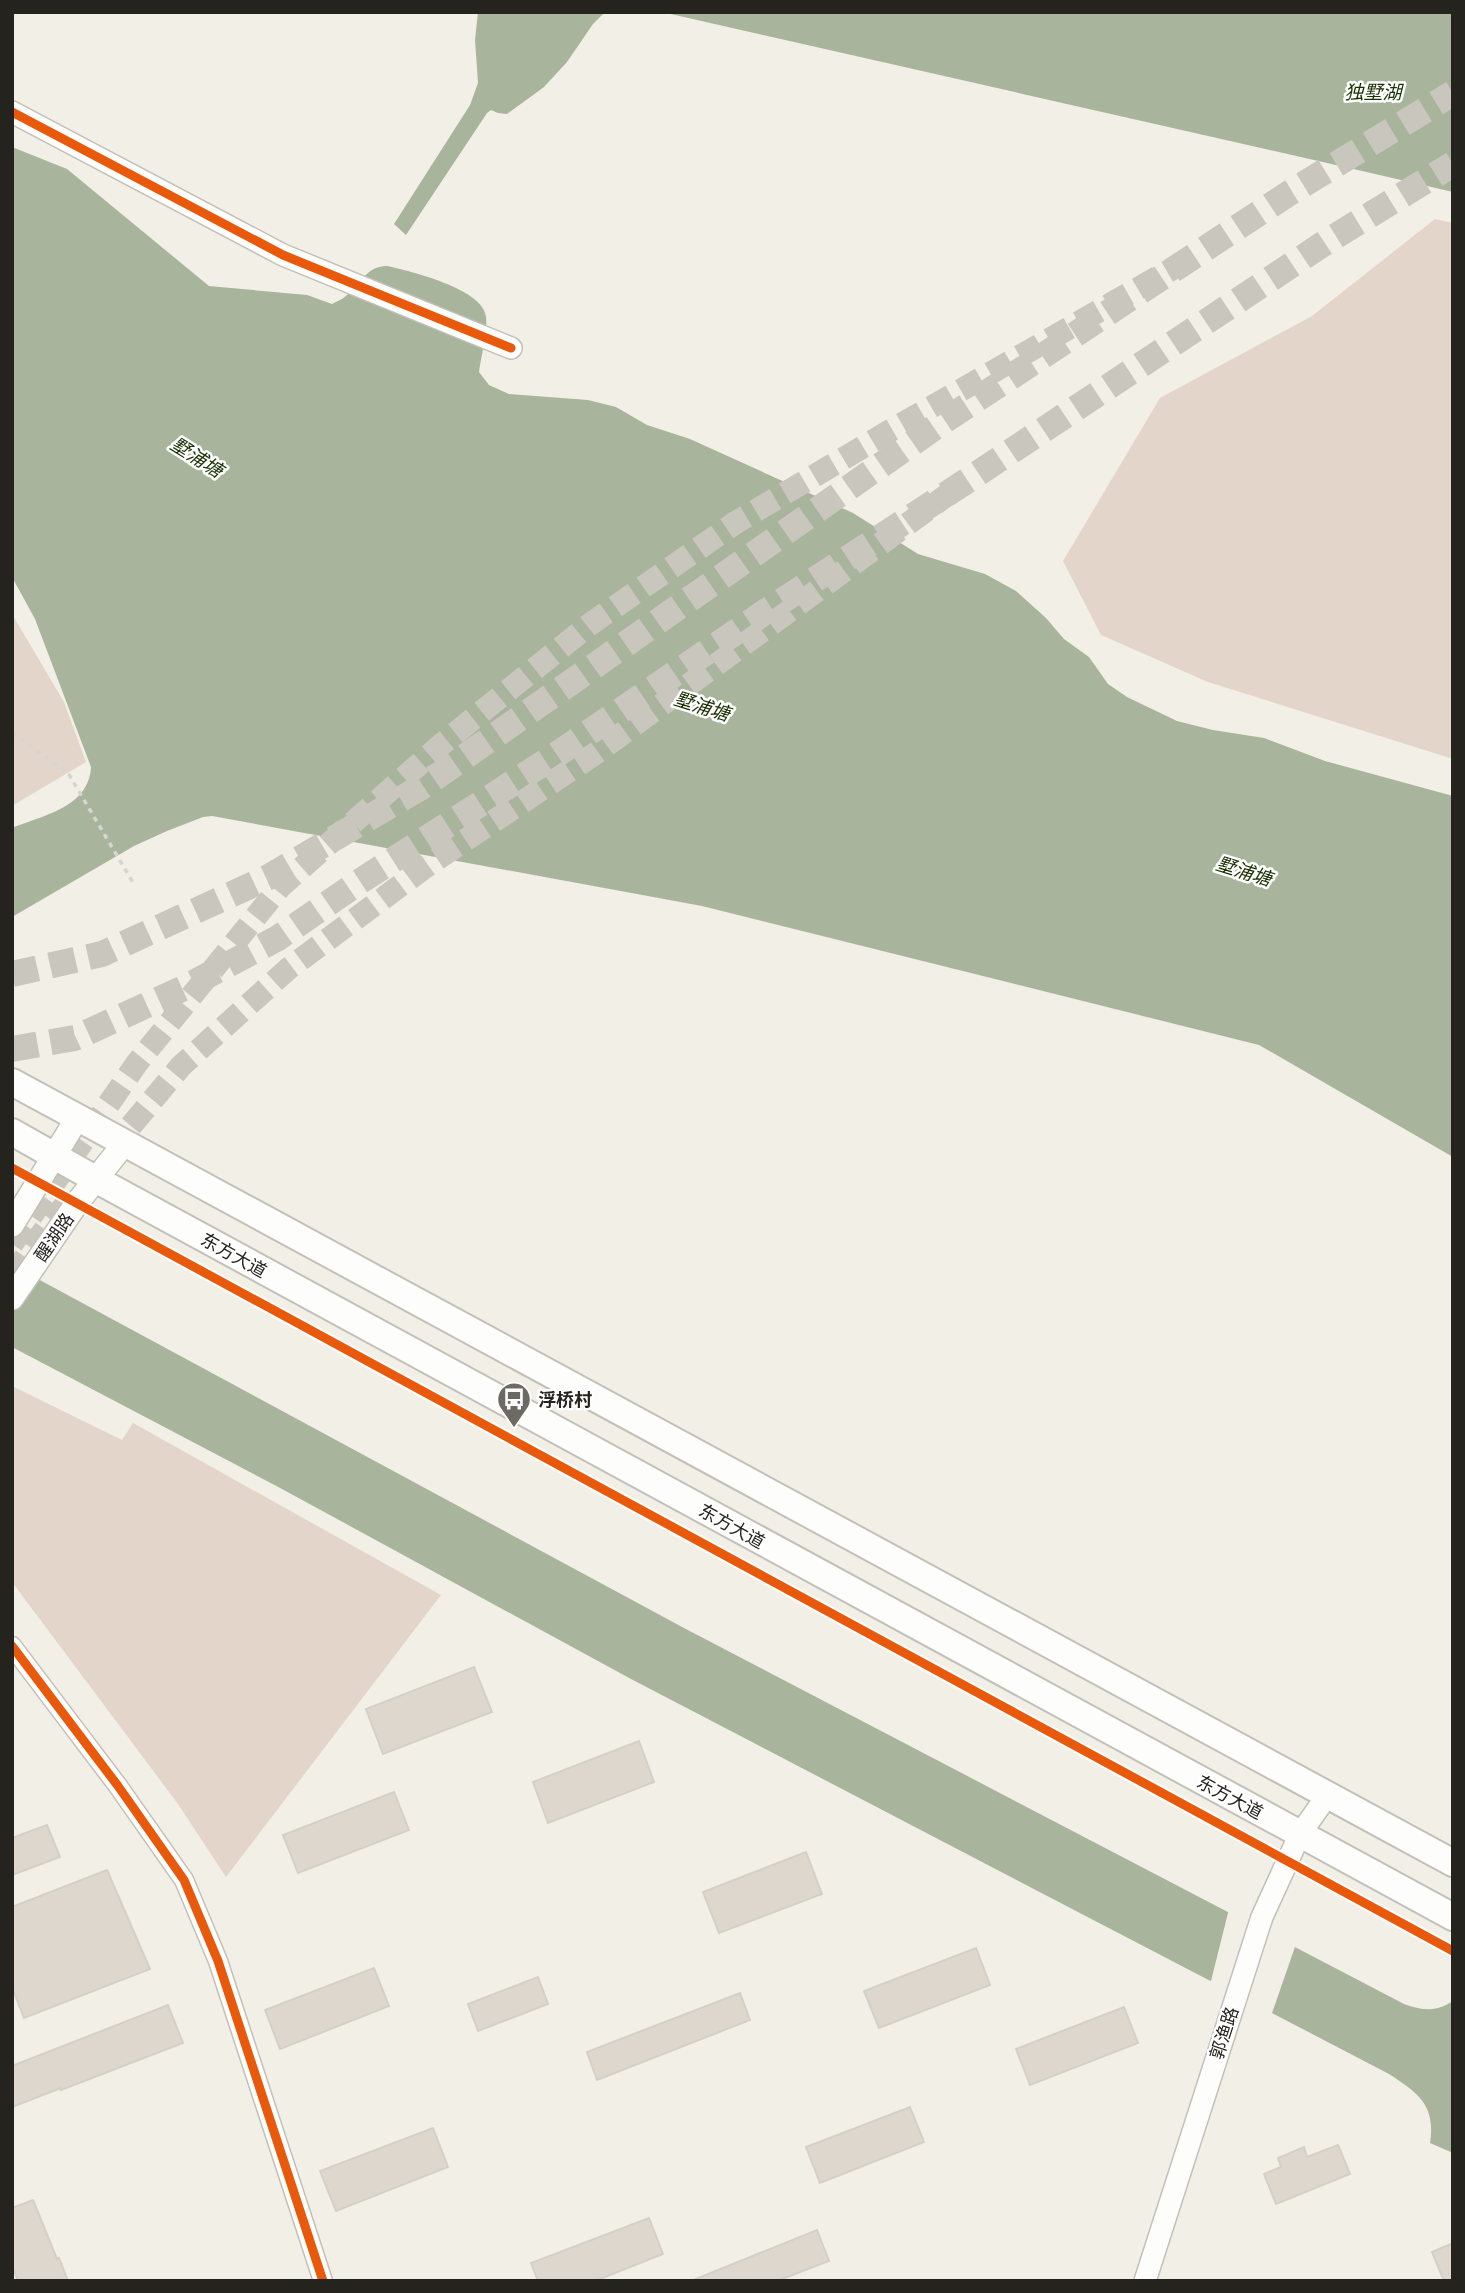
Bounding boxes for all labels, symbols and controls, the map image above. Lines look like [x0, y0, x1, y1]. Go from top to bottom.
water label: 独墅湖 [1344, 81, 1404, 103]
water label: 墅浦塘 [167, 433, 230, 483]
water label: 墅浦塘 [672, 687, 735, 726]
water label: 墅浦塘 [1214, 852, 1277, 891]
street label: 醒湖路 [30, 1209, 78, 1265]
street label: 东方大道 [197, 1228, 271, 1282]
bus stop icon: 浮桥村 [495, 1380, 533, 1429]
place label: 浮桥村 [538, 1389, 592, 1410]
street label: 东方大道 [695, 1499, 769, 1553]
street label: 东方大道 [1193, 1771, 1267, 1823]
street label: 郭渔路 [1206, 2004, 1242, 2062]

